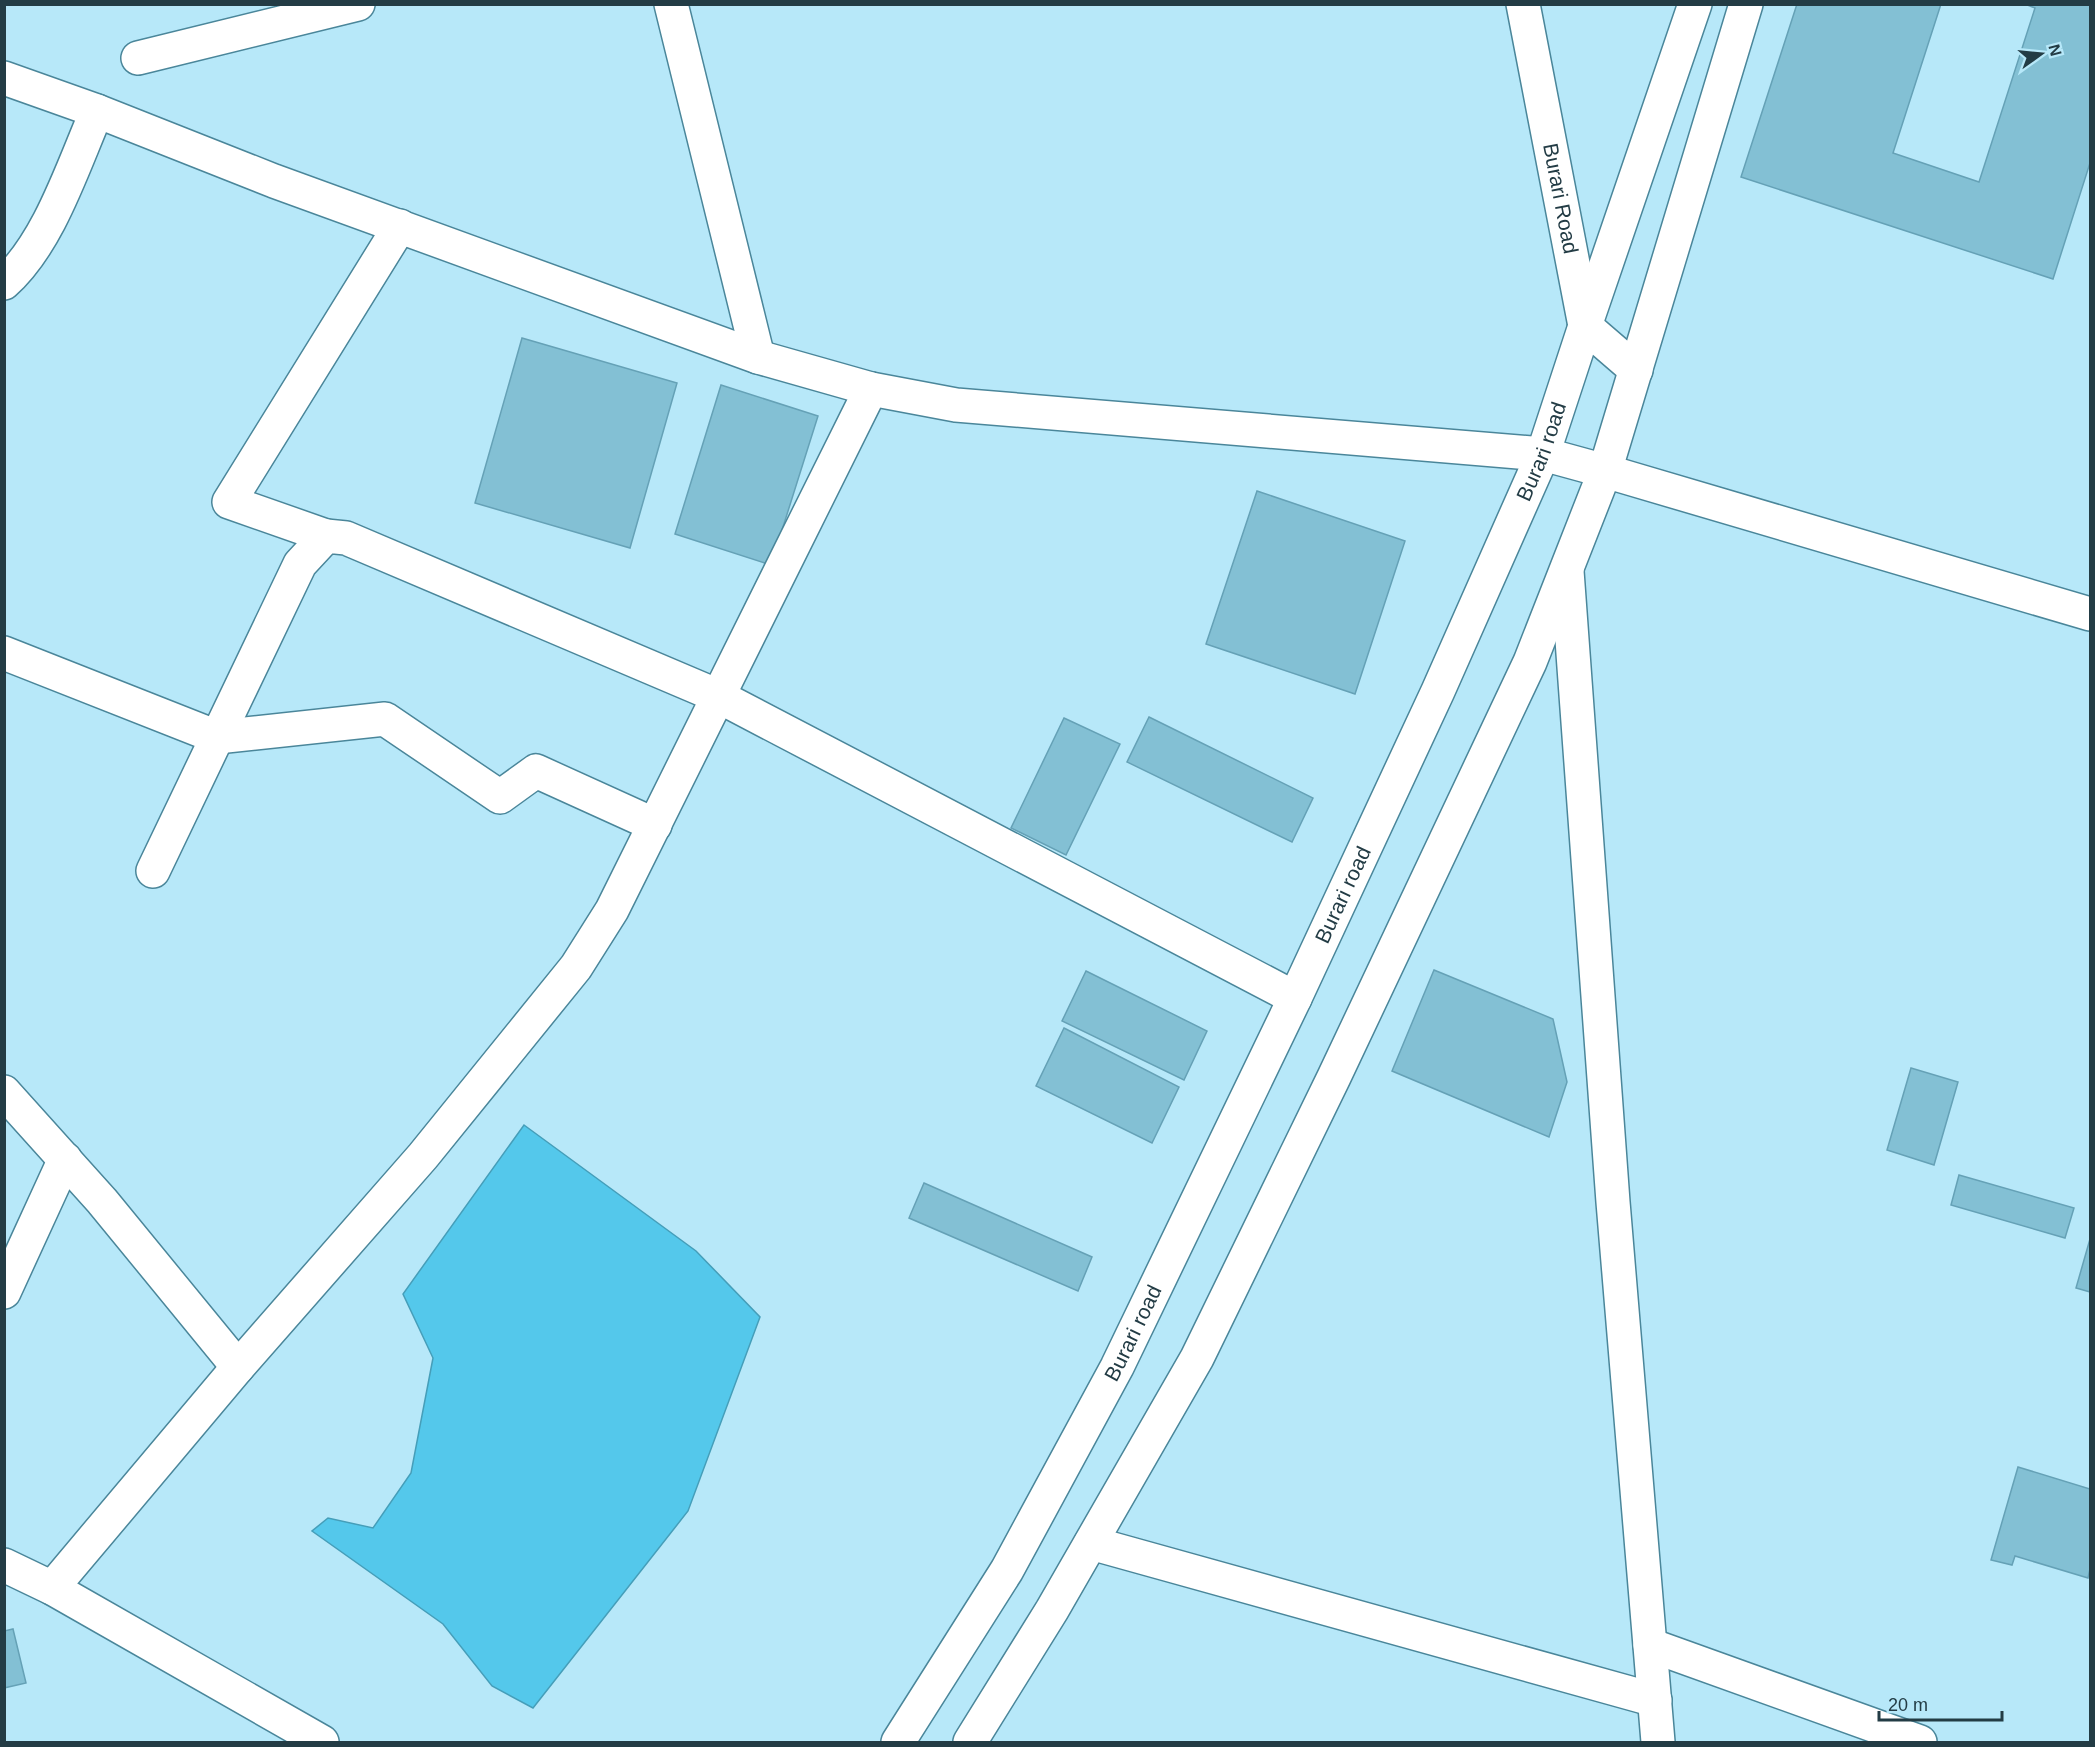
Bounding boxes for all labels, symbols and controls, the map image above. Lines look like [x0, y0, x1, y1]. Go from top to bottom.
north arrow [2011, 24, 2071, 84]
text: N [2045, 42, 2065, 58]
street label: Burari Road [1539, 141, 1583, 256]
street label: Burari road [1512, 399, 1570, 504]
street label: Burari road [1310, 843, 1375, 947]
street label: Burari road [1100, 1281, 1166, 1385]
scale bar [1879, 1684, 2002, 1722]
text: 20 m [1888, 1695, 1928, 1715]

